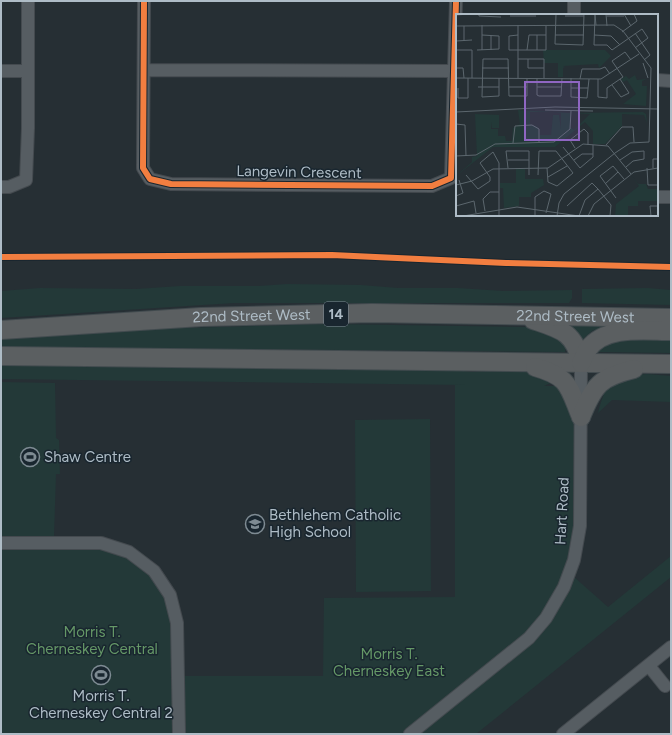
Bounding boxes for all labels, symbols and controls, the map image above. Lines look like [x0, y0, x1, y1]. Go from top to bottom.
inset map [456, 14, 658, 216]
street label: Langevin Crescent [236, 162, 362, 182]
road number: 14 [324, 302, 348, 326]
street label: 22nd Street West [192, 305, 311, 327]
street label: 22nd Street West [516, 306, 635, 326]
sports icon: Shaw Centre [19, 446, 41, 468]
place label: Shaw Centre [44, 448, 131, 466]
street label: Hart Road [551, 477, 573, 545]
place label: Bethlehem Catholic High School [269, 506, 401, 541]
school or university icon: Bethlehem Catholic High School [244, 513, 266, 535]
park label: Morris T. Cherneskey Central [26, 623, 158, 658]
park label: Morris T. Cherneskey East [333, 645, 445, 680]
sports icon: Morris T. Cherneskey Central 2 [90, 664, 112, 686]
place label: Morris T. Cherneskey Central 2 [29, 687, 173, 722]

